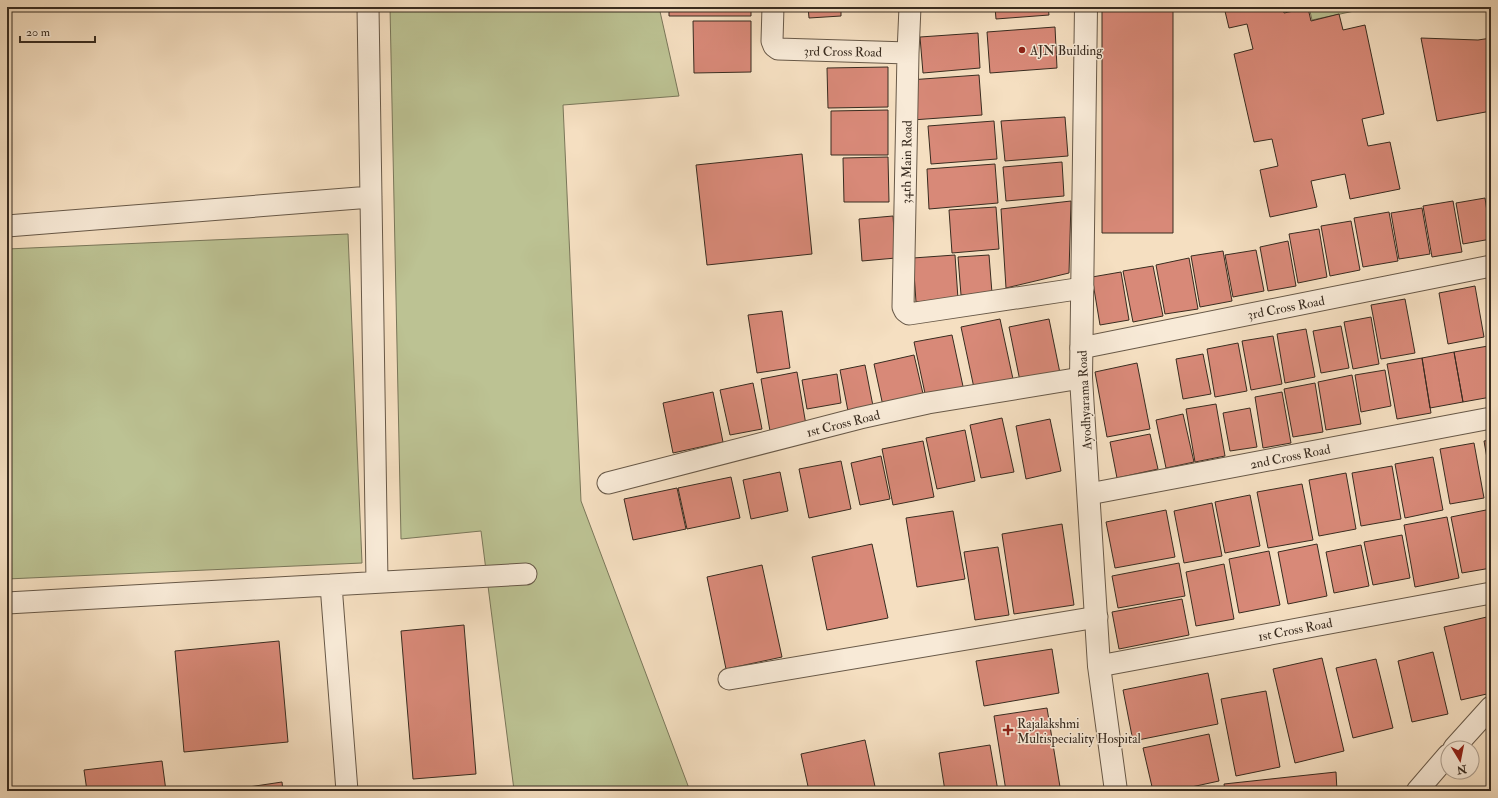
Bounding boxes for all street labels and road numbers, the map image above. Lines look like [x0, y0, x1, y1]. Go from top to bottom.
street label: 3rd Cross Road [804, 43, 883, 61]
street label: 34th Main Road [898, 119, 916, 204]
street label: 3rd Cross Road [1246, 293, 1327, 323]
street label: Ayodhyarama Road [1074, 349, 1097, 451]
street label: 1st Cross Road [805, 407, 882, 441]
street label: 2nd Cross Road [1249, 441, 1332, 473]
street label: 1st Cross Road [1257, 615, 1334, 645]

